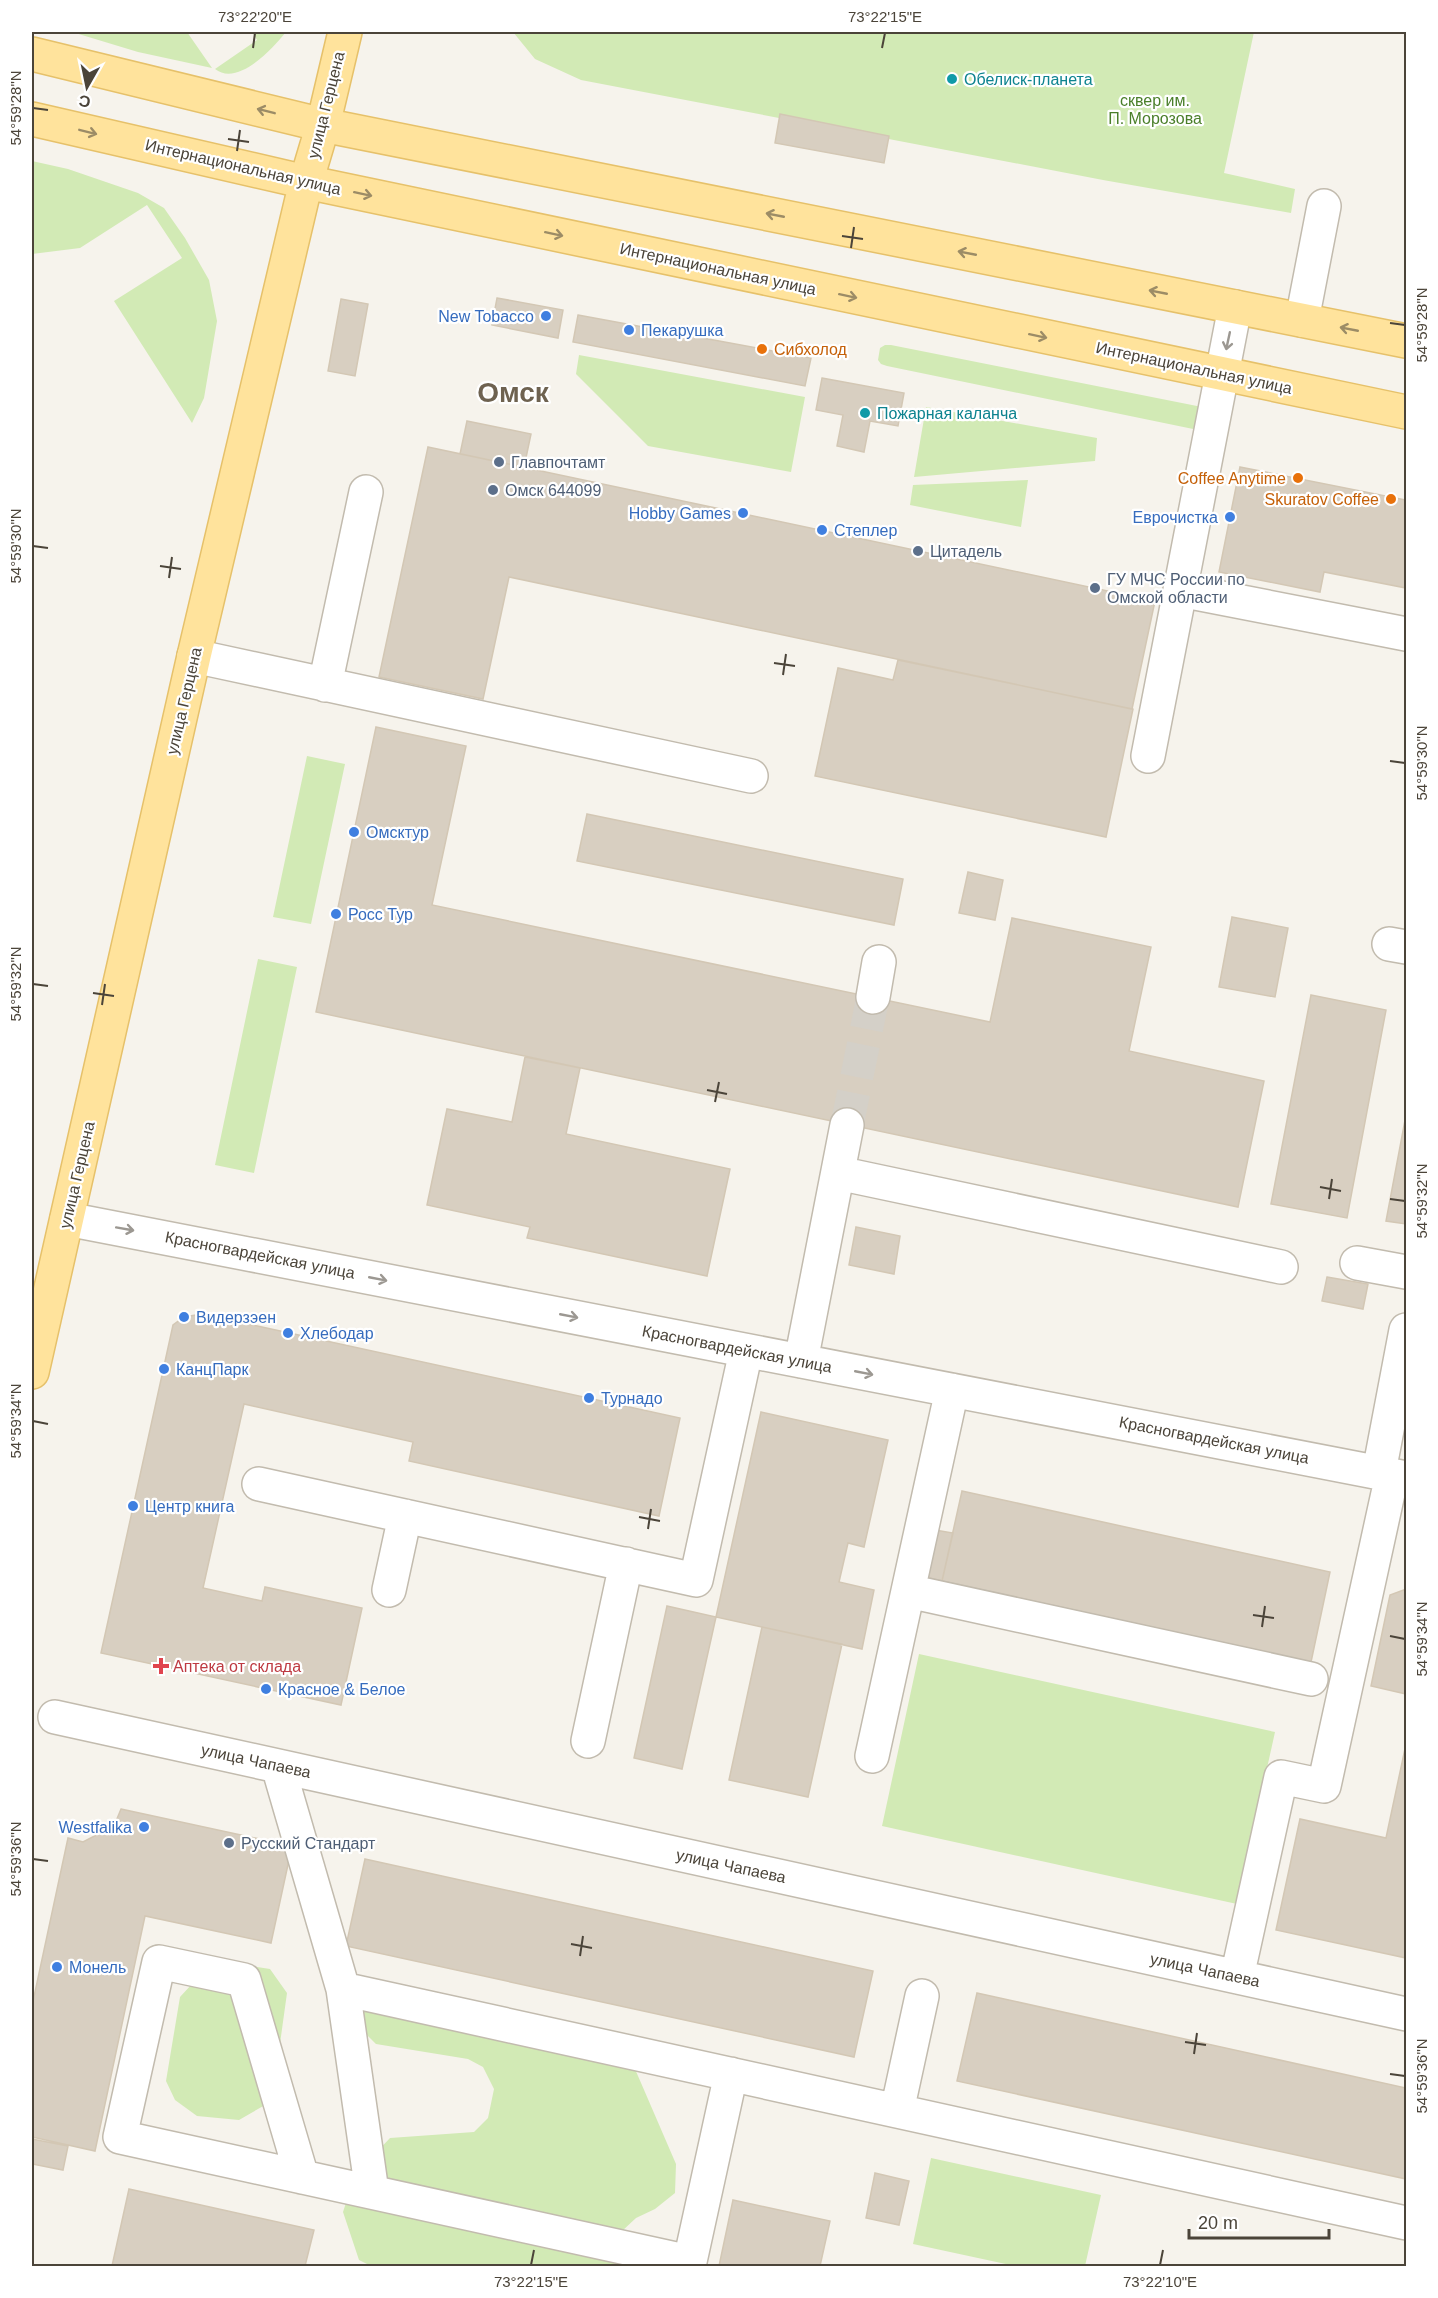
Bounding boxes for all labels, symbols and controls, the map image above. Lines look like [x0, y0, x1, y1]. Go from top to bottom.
text: 73°22'20"E [218, 8, 292, 25]
text: 73°22'15"E [848, 8, 922, 25]
street label: улица Герцена [305, 50, 348, 160]
north arrow [57, 57, 117, 117]
text: 54°59'28"N [7, 70, 24, 146]
place label: Обелиск-планета [964, 71, 1093, 88]
marker: Обелиск-планета [945, 72, 959, 86]
text: С [77, 92, 92, 111]
park label: сквер им. П. Морозова [1108, 92, 1202, 127]
one-way arrow [257, 105, 276, 116]
one-way arrow [79, 127, 98, 139]
street label: Интернациональная улица [144, 136, 343, 198]
one-way arrow [353, 189, 372, 200]
one-way arrow [766, 209, 786, 220]
one-way arrow [544, 229, 563, 240]
street label: Интернациональная улица [618, 240, 818, 298]
one-way arrow [957, 247, 976, 259]
one-way arrow [1149, 286, 1168, 297]
text: 54°59'28"N [1413, 287, 1430, 363]
one-way arrow [837, 291, 857, 302]
place label: New Tobacco [438, 308, 534, 325]
marker: New Tobacco [539, 309, 553, 323]
place label: Пекарушка [641, 322, 724, 339]
marker: Пекарушка [622, 323, 636, 337]
one-way arrow [1340, 323, 1359, 334]
one-way arrow [1222, 330, 1233, 350]
one-way arrow [1028, 331, 1048, 342]
street label: Интернациональная улица [1094, 339, 1294, 397]
place label: Сибхолод [774, 341, 848, 358]
marker: Сибхолод [755, 342, 769, 356]
district label: Омск [477, 377, 550, 408]
place label: Пожарная каланча [877, 405, 1017, 422]
marker: Пожарная каланча [858, 406, 872, 420]
place label: Главпочтамт [511, 454, 606, 471]
marker: Главпочтамт [492, 455, 506, 469]
place label: Coffee Anytime [1178, 470, 1286, 487]
marker: Coffee Anytime [1291, 471, 1305, 485]
place label: Омск 644099 [505, 482, 601, 499]
marker: Омск 644099 [486, 483, 500, 497]
place label: Skuratov Coffee [1265, 491, 1379, 508]
marker: Skuratov Coffee [1384, 492, 1398, 506]
place label: Hobby Games [629, 505, 731, 522]
marker: Hobby Games [736, 506, 750, 520]
text: 54°59'30"N [7, 508, 24, 584]
place label: Еврочистка [1133, 509, 1218, 526]
marker: Еврочистка [1223, 510, 1237, 524]
place label: Степлер [834, 522, 898, 539]
marker: Степлер [815, 523, 829, 537]
place label: Цитадель [930, 543, 1002, 560]
marker: Цитадель [911, 544, 925, 558]
place label: ГУ МЧС России по Омской области [1107, 571, 1245, 606]
marker: ГУ МЧС России по Омской области [1088, 581, 1102, 595]
street label: улица Герцена [163, 646, 205, 756]
text: 54°59'30"N [1413, 725, 1430, 801]
place label: Омсктур [366, 824, 429, 841]
marker: Омсктур [347, 825, 361, 839]
place label: Росс Тур [348, 906, 413, 923]
marker: Росс Тур [329, 907, 343, 921]
text: 54°59'32"N [7, 946, 24, 1022]
street label: улица Герцена [56, 1120, 98, 1230]
text: 54°59'32"N [1413, 1163, 1430, 1239]
one-way arrow [115, 1224, 134, 1235]
street label: Красногвардейская улица [164, 1228, 356, 1282]
one-way arrow [368, 1274, 387, 1285]
place label: Видерзэен [196, 1309, 276, 1326]
marker: Видерзэен [177, 1310, 191, 1324]
one-way arrow [559, 1311, 579, 1322]
street label: Красногвардейская улица [641, 1322, 833, 1376]
place label: Хлебодар [300, 1325, 374, 1342]
marker: Хлебодар [281, 1326, 295, 1340]
place label: КанцПарк [176, 1361, 250, 1378]
marker: КанцПарк [157, 1362, 171, 1376]
one-way arrow [854, 1368, 873, 1379]
text: 54°59'34"N [7, 1383, 24, 1459]
place label: Турнадо [601, 1390, 663, 1407]
marker: Турнадо [582, 1391, 596, 1405]
street label: Красногвардейская улица [1118, 1413, 1310, 1467]
place label: Центр книга [145, 1498, 235, 1515]
marker: Центр книга [126, 1499, 140, 1513]
text: 54°59'34"N [1413, 1601, 1430, 1677]
place label: Аптека от склада [173, 1658, 301, 1675]
marker: Аптека от склада [154, 1659, 168, 1673]
place label: Красное & Белое [278, 1681, 406, 1698]
marker: Красное & Белое [259, 1682, 273, 1696]
street label: улица Чапаева [200, 1741, 312, 1781]
place label: Westfalika [58, 1819, 132, 1836]
marker: Westfalika [137, 1820, 151, 1834]
text: 54°59'36"N [7, 1821, 24, 1897]
place label: Русский Стандарт [241, 1835, 376, 1852]
marker: Русский Стандарт [222, 1836, 236, 1850]
street label: улица Чапаева [675, 1846, 787, 1886]
street label: улица Чапаева [1149, 1950, 1261, 1990]
place label: Монель [69, 1959, 126, 1976]
marker: Монель [50, 1960, 64, 1974]
text: 54°59'36"N [1413, 2038, 1430, 2114]
scale bar [1189, 2202, 1328, 2240]
text: 20 m [1198, 2213, 1238, 2233]
text: 73°22'15"E [494, 2273, 568, 2290]
text: 73°22'10"E [1123, 2273, 1197, 2290]

